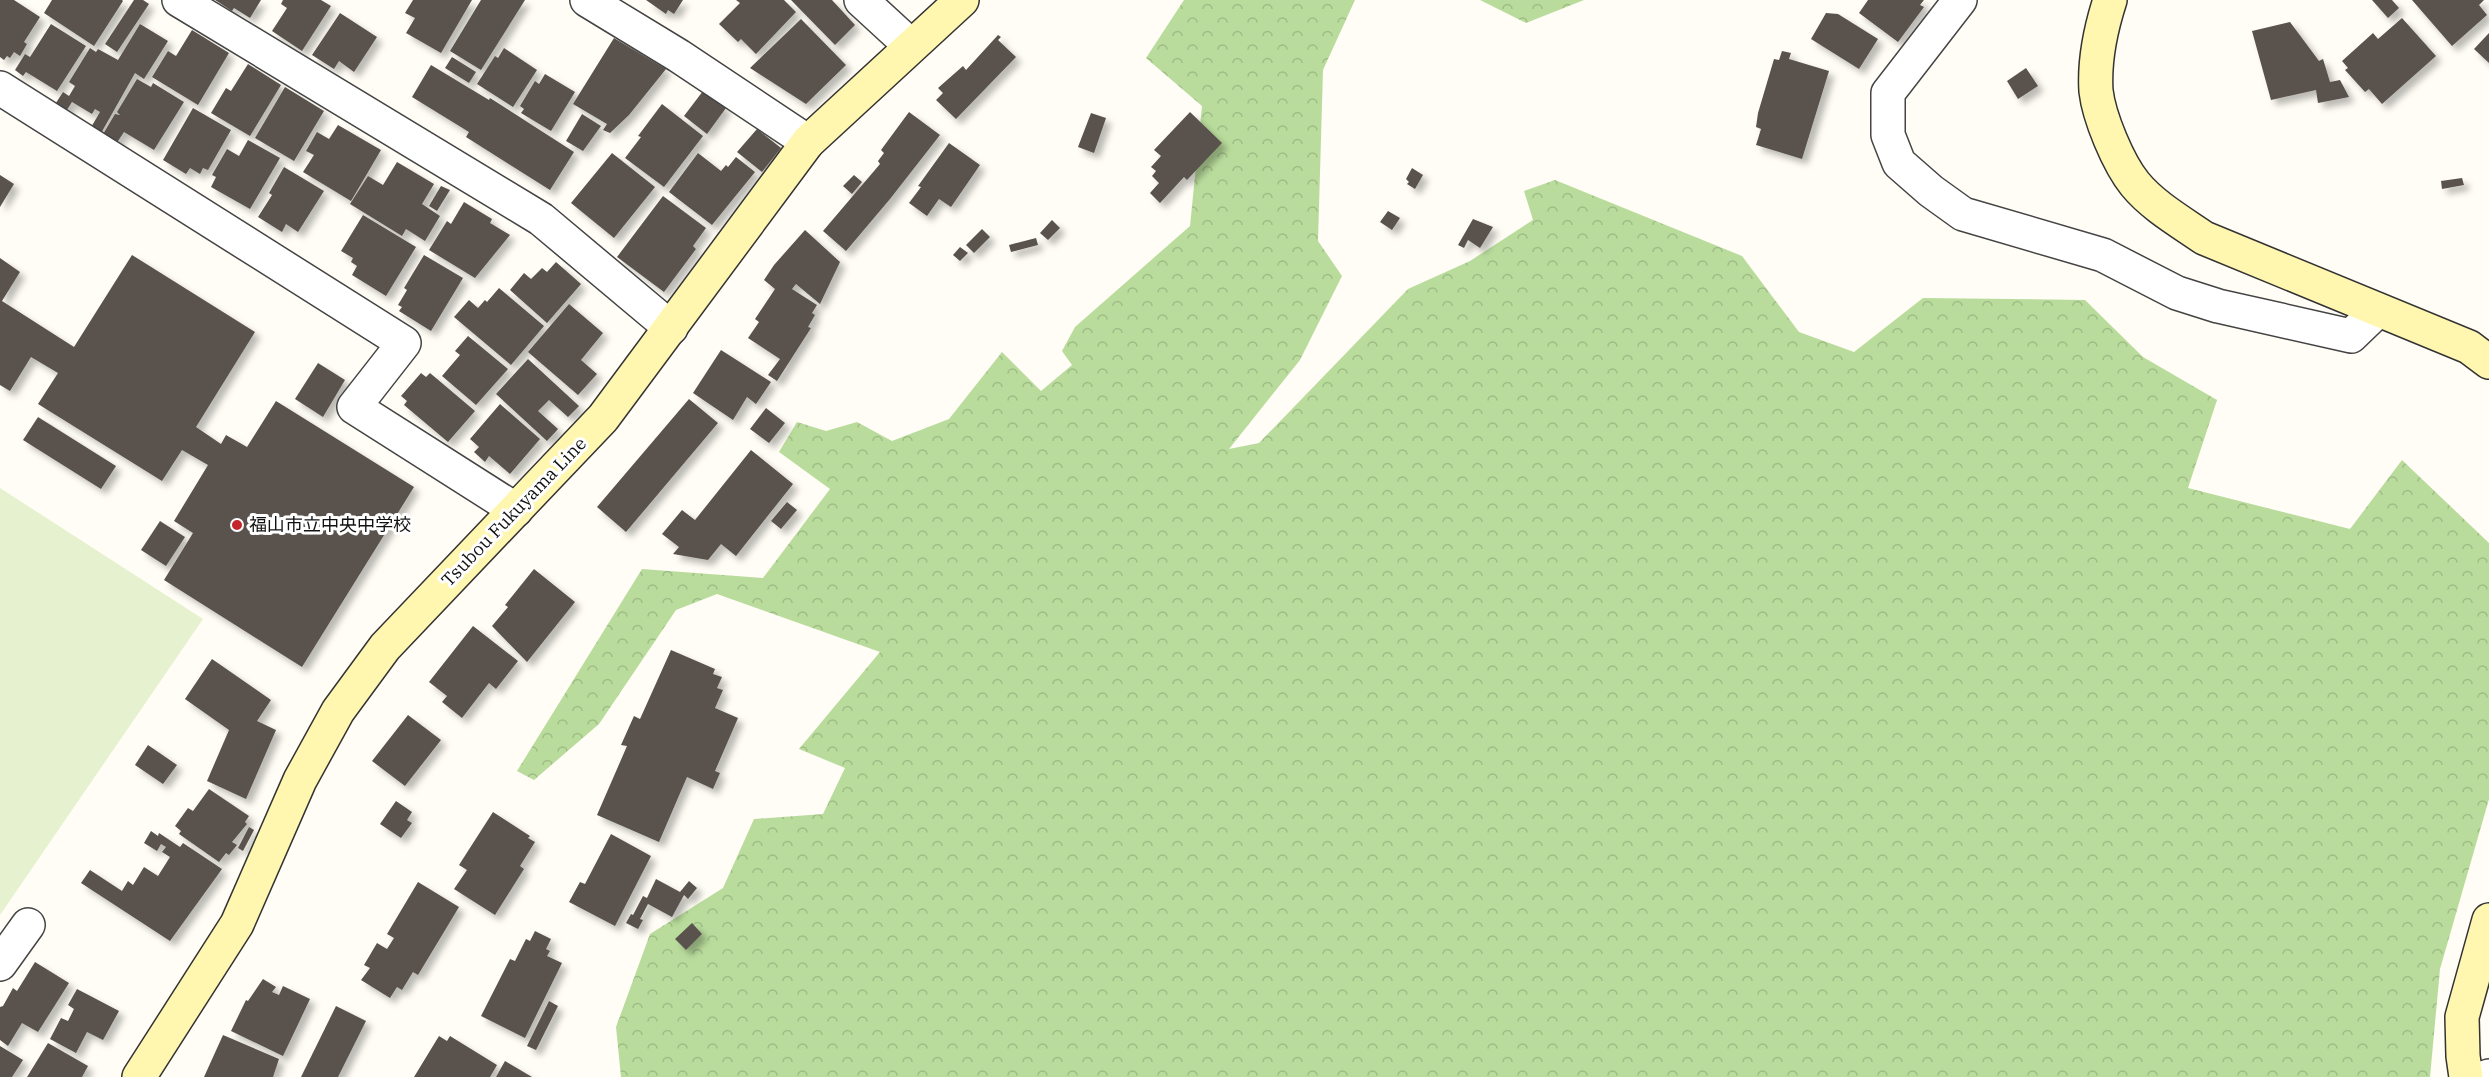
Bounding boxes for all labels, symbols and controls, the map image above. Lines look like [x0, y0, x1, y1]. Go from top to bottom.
street label: Tsubou Fukuyama Line [436, 432, 591, 591]
place label: 福山市立中央中学校 [249, 513, 411, 536]
marker: 福山市立中央中学校 [230, 518, 244, 532]

